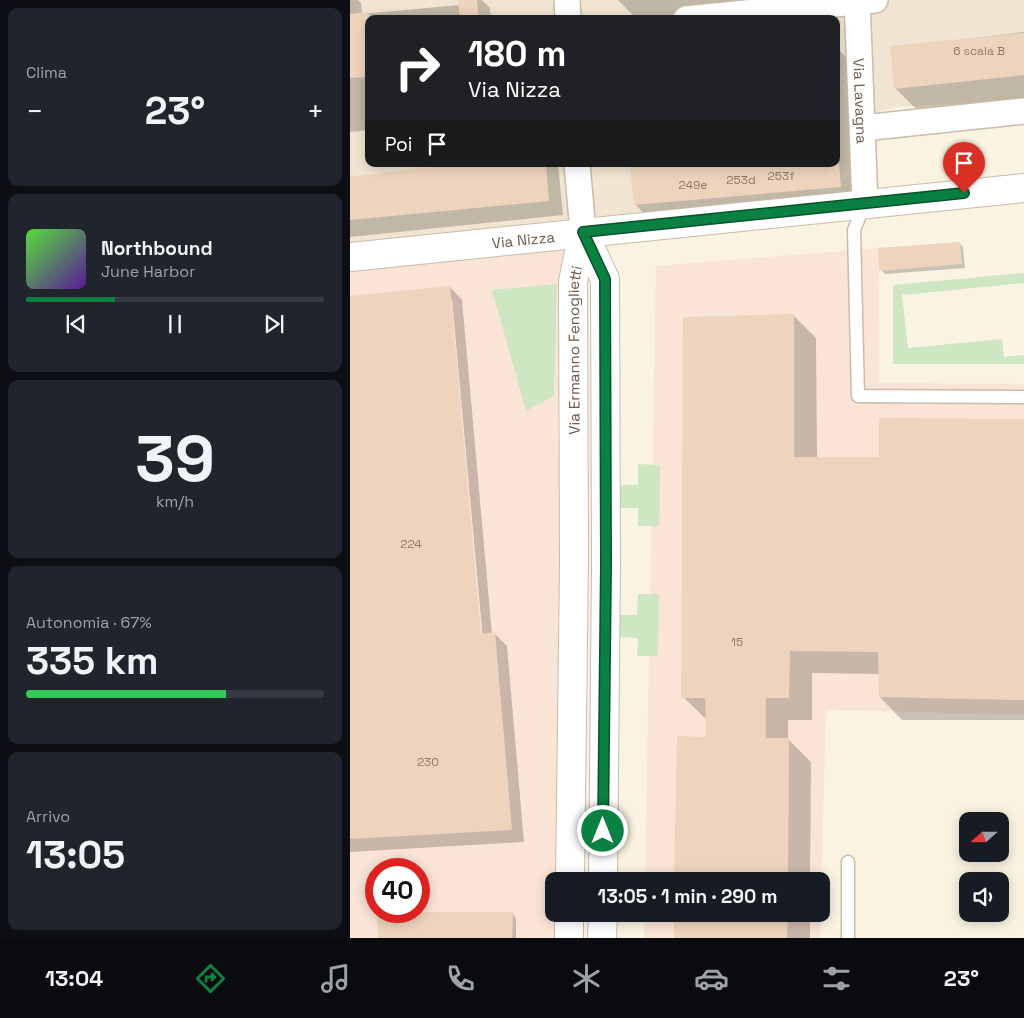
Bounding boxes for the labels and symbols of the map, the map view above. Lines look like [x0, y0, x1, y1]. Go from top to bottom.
house number: 6 scala B [953, 43, 1005, 59]
street label: Via Lavagna [850, 58, 872, 144]
pin [943, 142, 985, 193]
house number: 253f [768, 168, 794, 184]
house number: 253d [726, 172, 756, 188]
house number: 249e [679, 177, 707, 193]
street label: Via Nizza [491, 227, 556, 252]
street label: Via Ermanno Fenoglietti [563, 264, 586, 435]
house number: 224 [400, 536, 422, 552]
house number: 15 [731, 634, 743, 650]
house number: 230 [417, 754, 439, 770]
position arrow [576, 804, 628, 856]
north arrow [959, 812, 1009, 862]
speed limit sign: 40 [365, 858, 430, 923]

